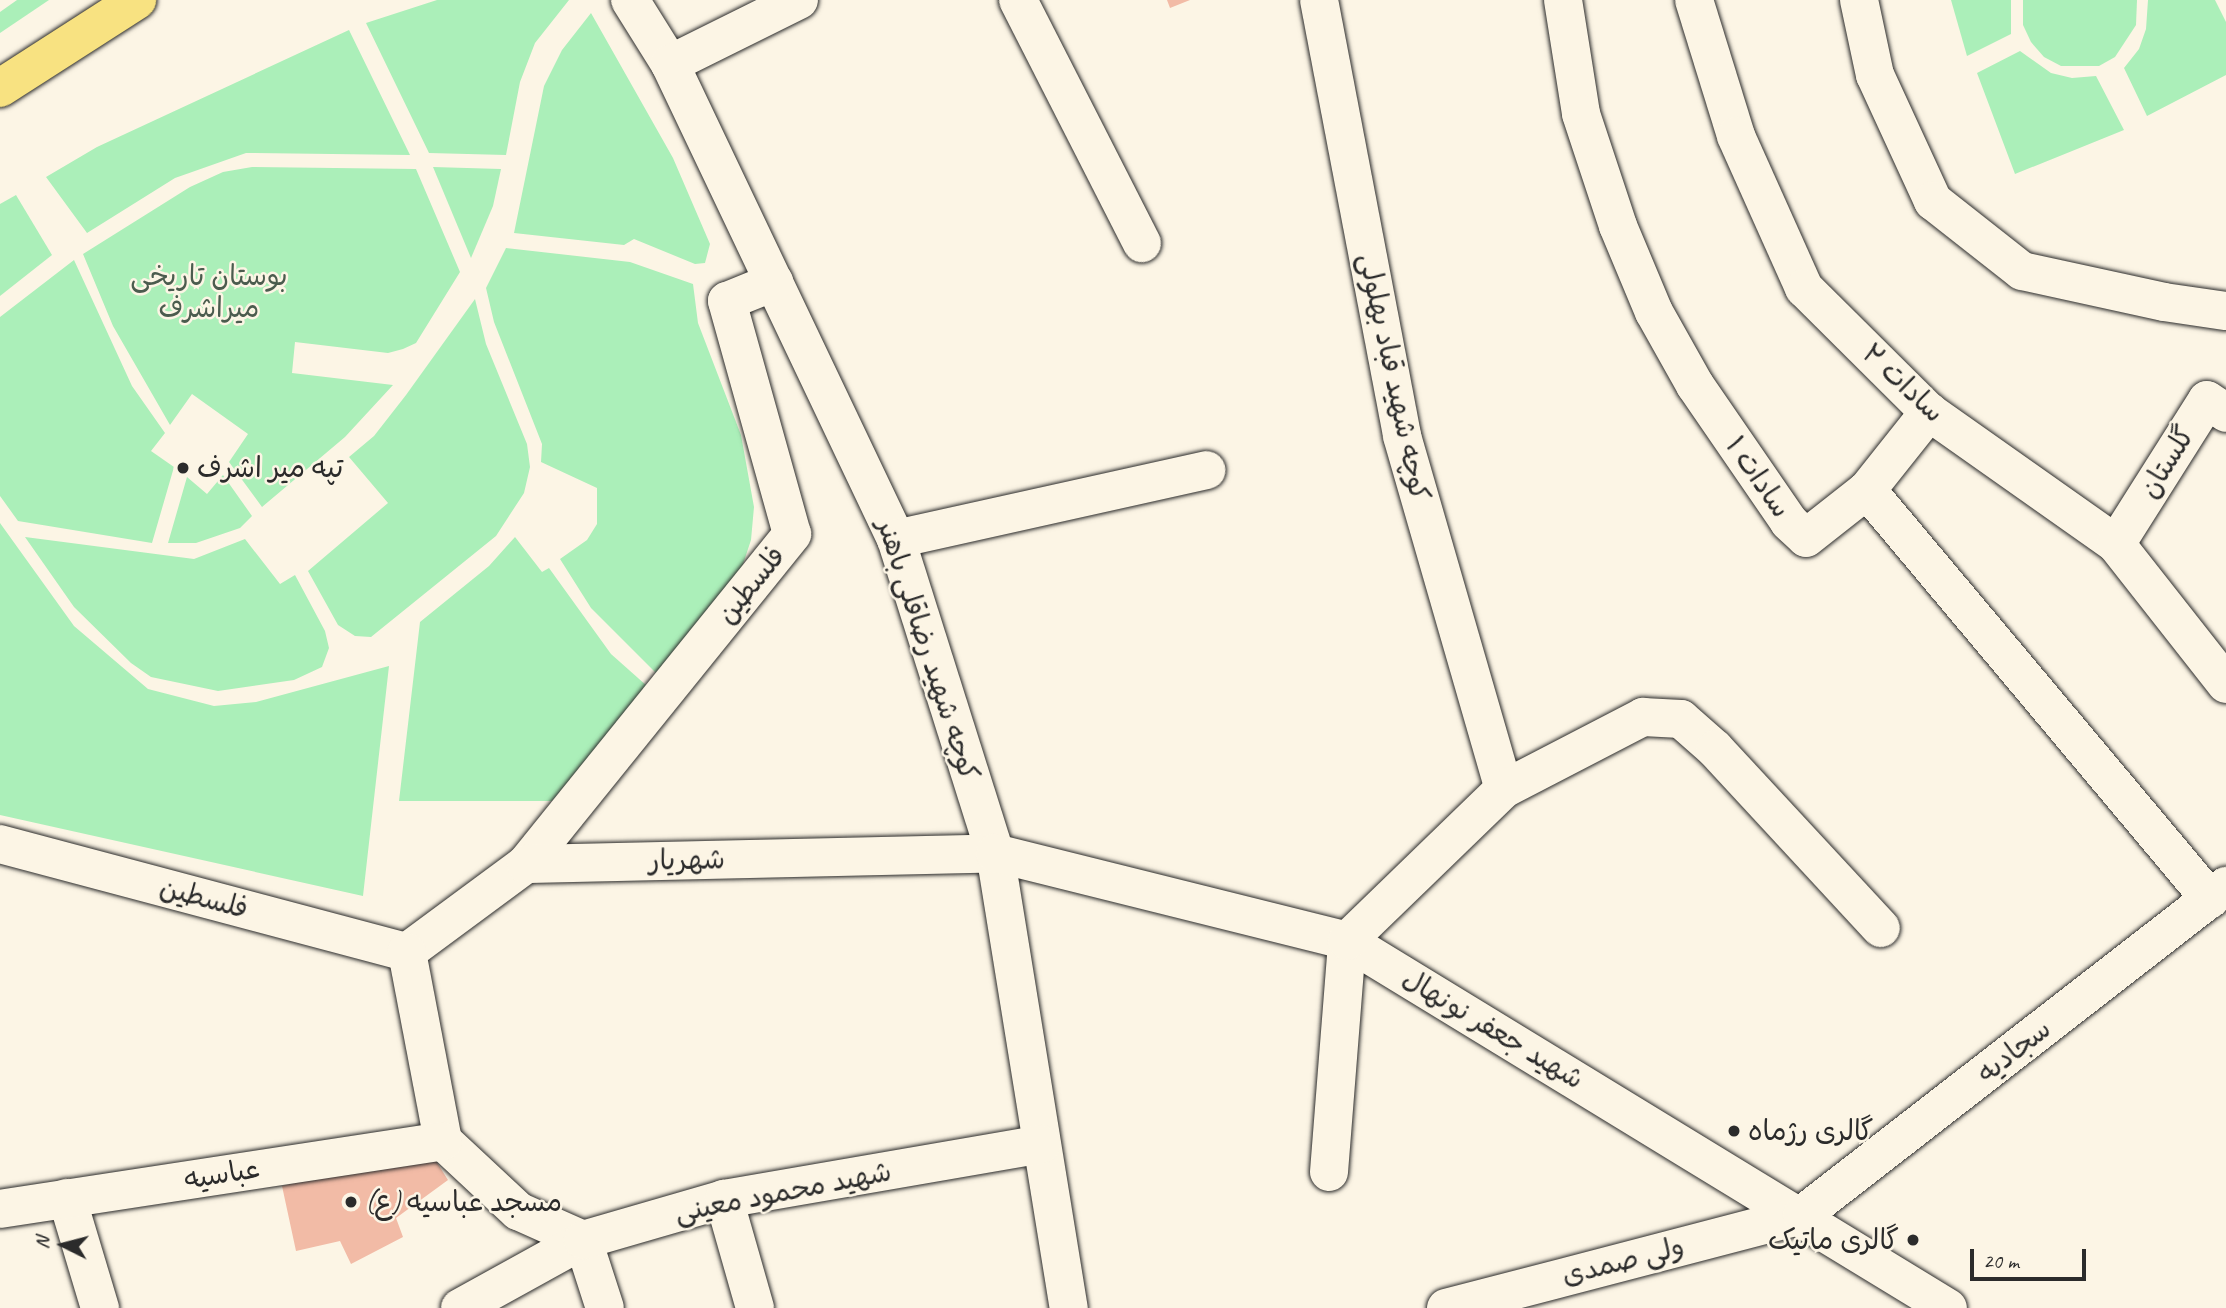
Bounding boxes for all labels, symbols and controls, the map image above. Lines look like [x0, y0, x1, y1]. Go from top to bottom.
street label: کوچه شهید قباد بهلولی [1351, 250, 1437, 504]
park label: بوستان تاریخی میراشرف [130, 259, 288, 325]
street label: سادات ۲ [1855, 337, 1951, 429]
street label: گلستان [2132, 420, 2202, 504]
street label: سادات ۱ [1718, 430, 1798, 524]
place label: تپه میر اشرف [197, 451, 343, 485]
marker: تپه میر اشرف [175, 460, 191, 476]
street label: کوچه شهید رضاقلی باهنر [870, 515, 986, 785]
street label: فلسطین [710, 539, 792, 631]
street label: شهریار [649, 843, 725, 877]
street label: فلسطین [156, 870, 252, 926]
street label: شهید جعفر نونهال [1396, 962, 1590, 1096]
street label: سجادیه [1970, 1012, 2058, 1090]
place label: گالری رژماه [1748, 1114, 1874, 1148]
marker: گالری رژماه [1726, 1123, 1742, 1139]
street label: عباسیه [182, 1151, 262, 1197]
street label: شهید محمود معینی [672, 1155, 894, 1229]
place label: مسجد عباسیه (ع) [365, 1185, 562, 1219]
marker: مسجد عباسیه (ع) [343, 1194, 359, 1210]
north arrow [28, 1210, 98, 1280]
place label: گالری ماتیک [1768, 1223, 1899, 1257]
street label: ولی صمدی [1558, 1230, 1688, 1292]
marker: گالری ماتیک [1905, 1232, 1921, 1248]
scale bar [1974, 1234, 2090, 1278]
text: N [30, 1236, 55, 1250]
text: 20 m [1983, 1248, 2019, 1274]

